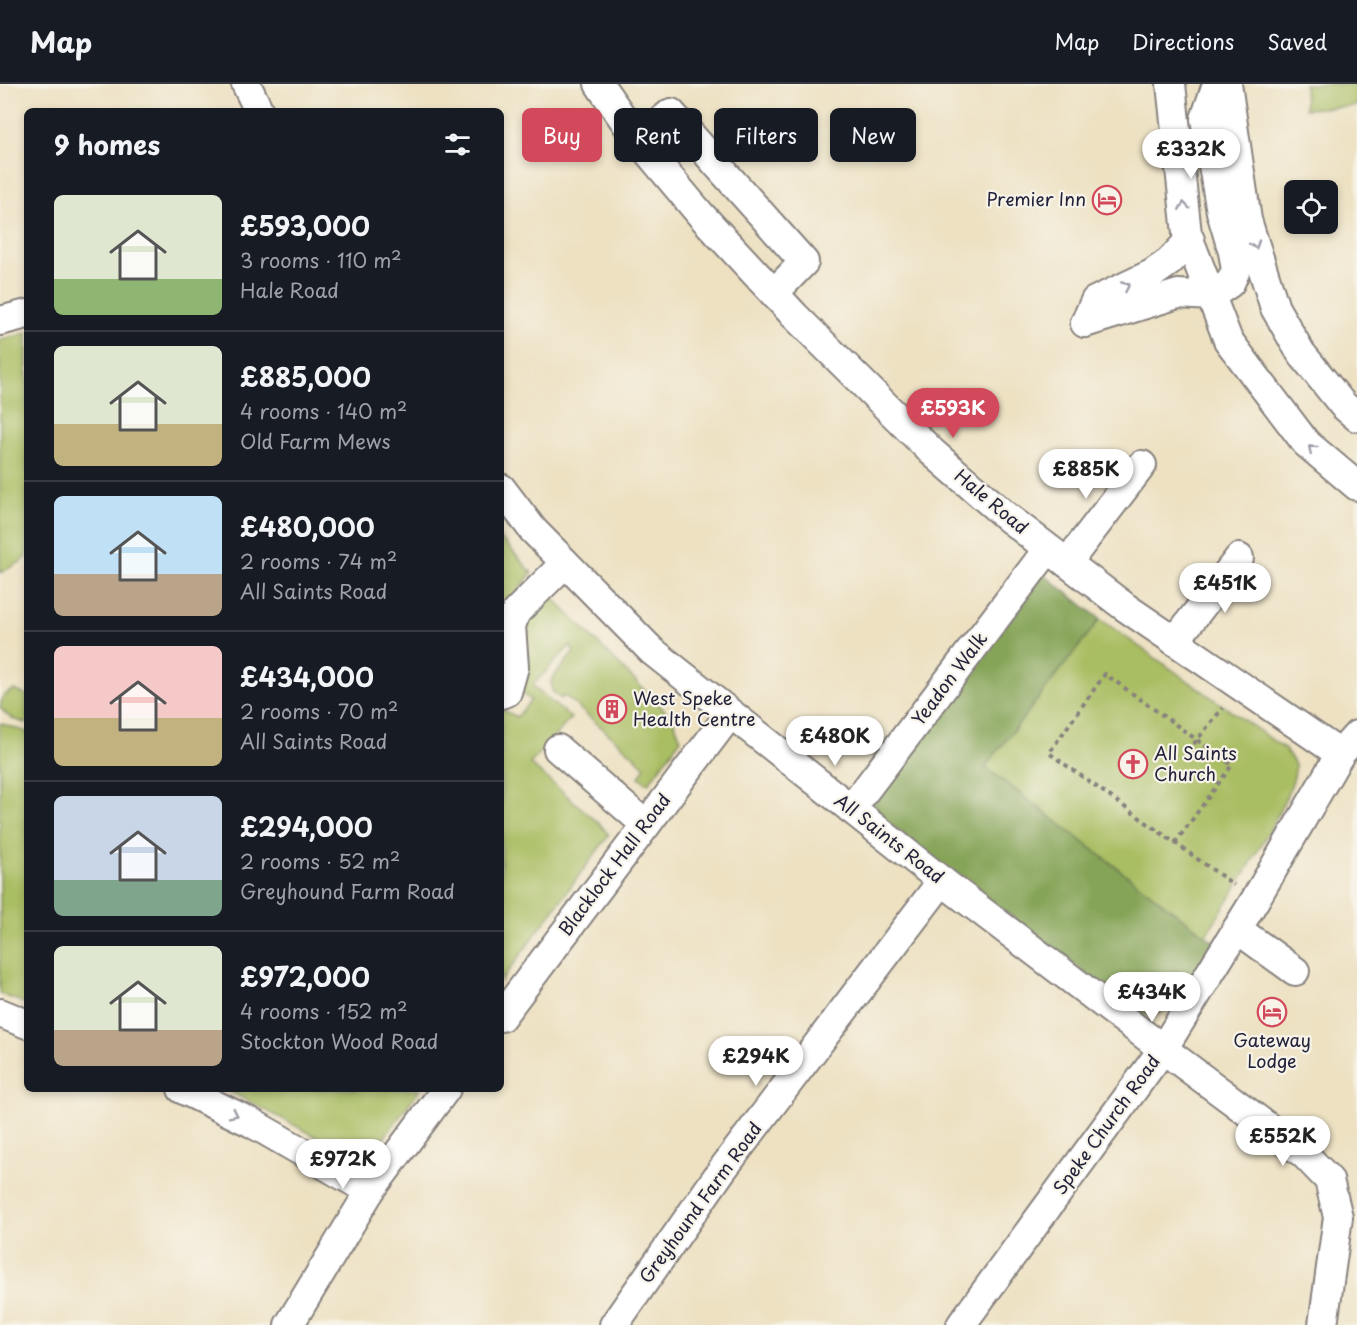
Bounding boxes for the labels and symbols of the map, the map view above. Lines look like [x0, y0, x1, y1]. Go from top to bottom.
pin: £332K [1149, 129, 1233, 180]
hotel icon: Premier Inn [1091, 184, 1123, 216]
place label: Premier Inn [986, 185, 1086, 212]
one-way arrow [1179, 202, 1191, 211]
one-way arrow [1247, 239, 1260, 250]
one-way arrow [1120, 281, 1131, 293]
pin: £593K [911, 388, 995, 439]
one-way arrow [1308, 445, 1319, 456]
pin: £885K [1044, 449, 1128, 500]
street label: Hale Road [949, 462, 1035, 540]
pin: £451K [1183, 563, 1267, 614]
street label: Yeadon Walk [905, 626, 993, 731]
place label: West Speke Health Centre [633, 684, 756, 732]
building icon: West Speke Health Centre [596, 693, 628, 725]
pin: £480K [793, 716, 877, 767]
place label: All Saints Church [1154, 739, 1237, 787]
church icon: All Saints Church [1117, 748, 1149, 780]
street label: All Saints Road [829, 786, 950, 889]
street label: Blacklock Hall Road [551, 787, 676, 941]
pin: £434K [1110, 972, 1194, 1023]
hotel icon: Gateway Lodge [1256, 996, 1288, 1028]
place label: Gateway Lodge [1233, 1026, 1311, 1074]
pin: £294K [714, 1036, 798, 1087]
street label: Speke Church Road [1046, 1049, 1166, 1200]
one-way arrow [228, 1107, 239, 1119]
street label: Greyhound Farm Road [632, 1116, 768, 1288]
pin: £552K [1241, 1116, 1325, 1167]
pin: £972K [301, 1139, 385, 1190]

